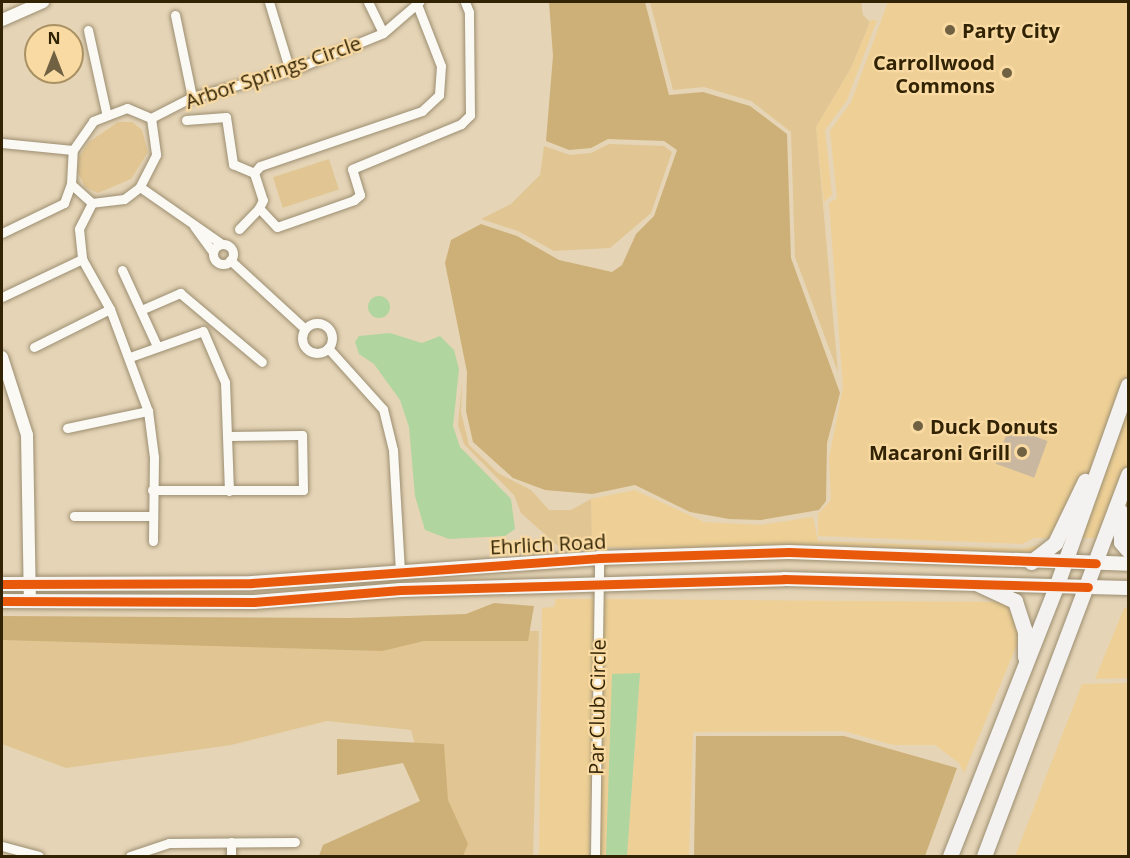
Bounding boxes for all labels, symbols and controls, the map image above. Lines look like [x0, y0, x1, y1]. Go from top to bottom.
place label: Party City [962, 18, 1060, 42]
marker: Party City [943, 23, 957, 37]
north arrow [24, 24, 84, 84]
text: N [47, 27, 61, 49]
street label: Arbor Springs Circle [182, 31, 364, 113]
place label: Carrollwood Commons [873, 50, 995, 97]
marker: Carrollwood Commons [1000, 66, 1014, 80]
place label: Duck Donuts [930, 414, 1058, 438]
marker: Duck Donuts [911, 419, 925, 433]
place label: Macaroni Grill [869, 440, 1010, 464]
marker: Macaroni Grill [1015, 445, 1029, 459]
street label: Ehrlich Road [489, 529, 607, 559]
street label: Par Club Circle [584, 639, 610, 775]

